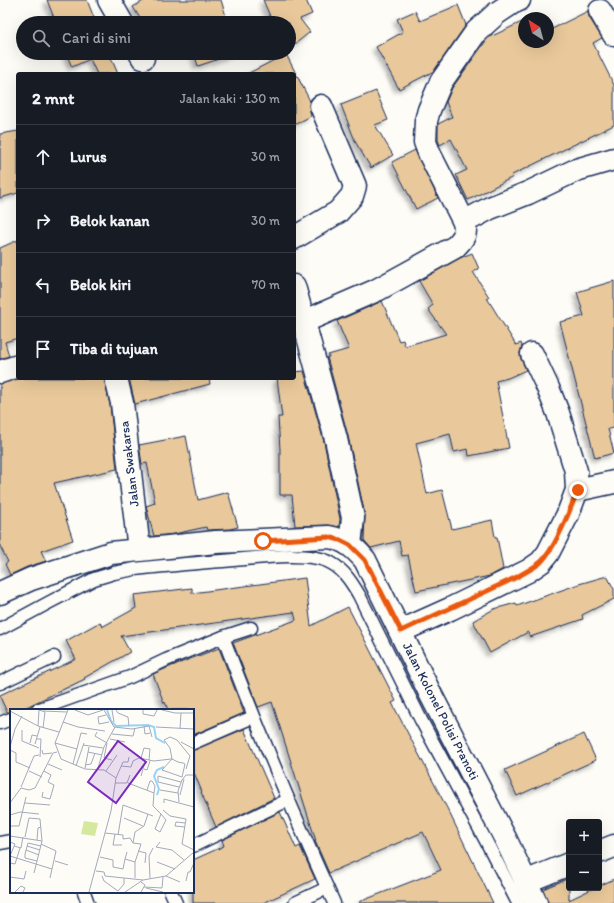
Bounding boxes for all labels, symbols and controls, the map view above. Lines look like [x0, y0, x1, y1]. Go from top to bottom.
north arrow [518, 12, 554, 48]
search box [16, 16, 296, 60]
icon: search [30, 27, 52, 49]
text: Cari di sini [62, 29, 131, 47]
text: 2 mnt [32, 88, 75, 108]
text: Jalan kaki · 130 m [180, 91, 280, 106]
icon: ahead [32, 146, 54, 168]
text: Lurus [70, 148, 107, 166]
text: 30 m [251, 149, 280, 164]
icon: right [32, 210, 54, 232]
text: Belok kanan [70, 212, 150, 230]
text: 30 m [251, 213, 280, 228]
icon: left [32, 274, 54, 296]
text: Belok kiri [70, 276, 131, 294]
text: 70 m [252, 277, 280, 292]
icon: arrive [32, 338, 54, 360]
text: Tiba di tujuan [70, 340, 158, 358]
street label: Jalan Swakarsa [116, 420, 142, 508]
route end [569, 481, 587, 499]
route start [254, 532, 272, 550]
street label: Jalan Kolonel Polisi Pranoti [400, 640, 482, 782]
inset map [10, 709, 194, 893]
map controls [566, 819, 602, 891]
button: + [566, 819, 602, 855]
button: − [566, 855, 602, 891]

